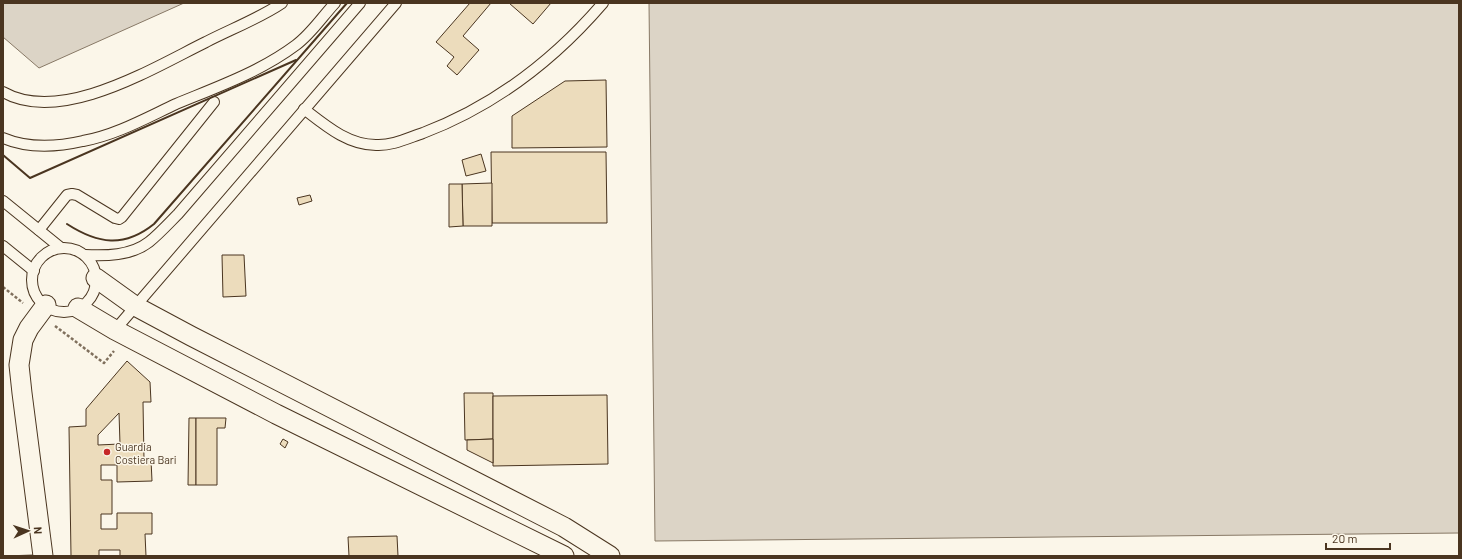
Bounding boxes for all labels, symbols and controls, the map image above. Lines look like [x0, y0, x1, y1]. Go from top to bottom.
place label: Guardia Costiera Bari [115, 440, 177, 466]
marker: Guardia Costiera Bari [102, 447, 112, 457]
north arrow [8, 511, 48, 551]
scale bar [1326, 525, 1390, 551]
text: N [32, 526, 45, 534]
text: 20 m [1332, 531, 1358, 545]

